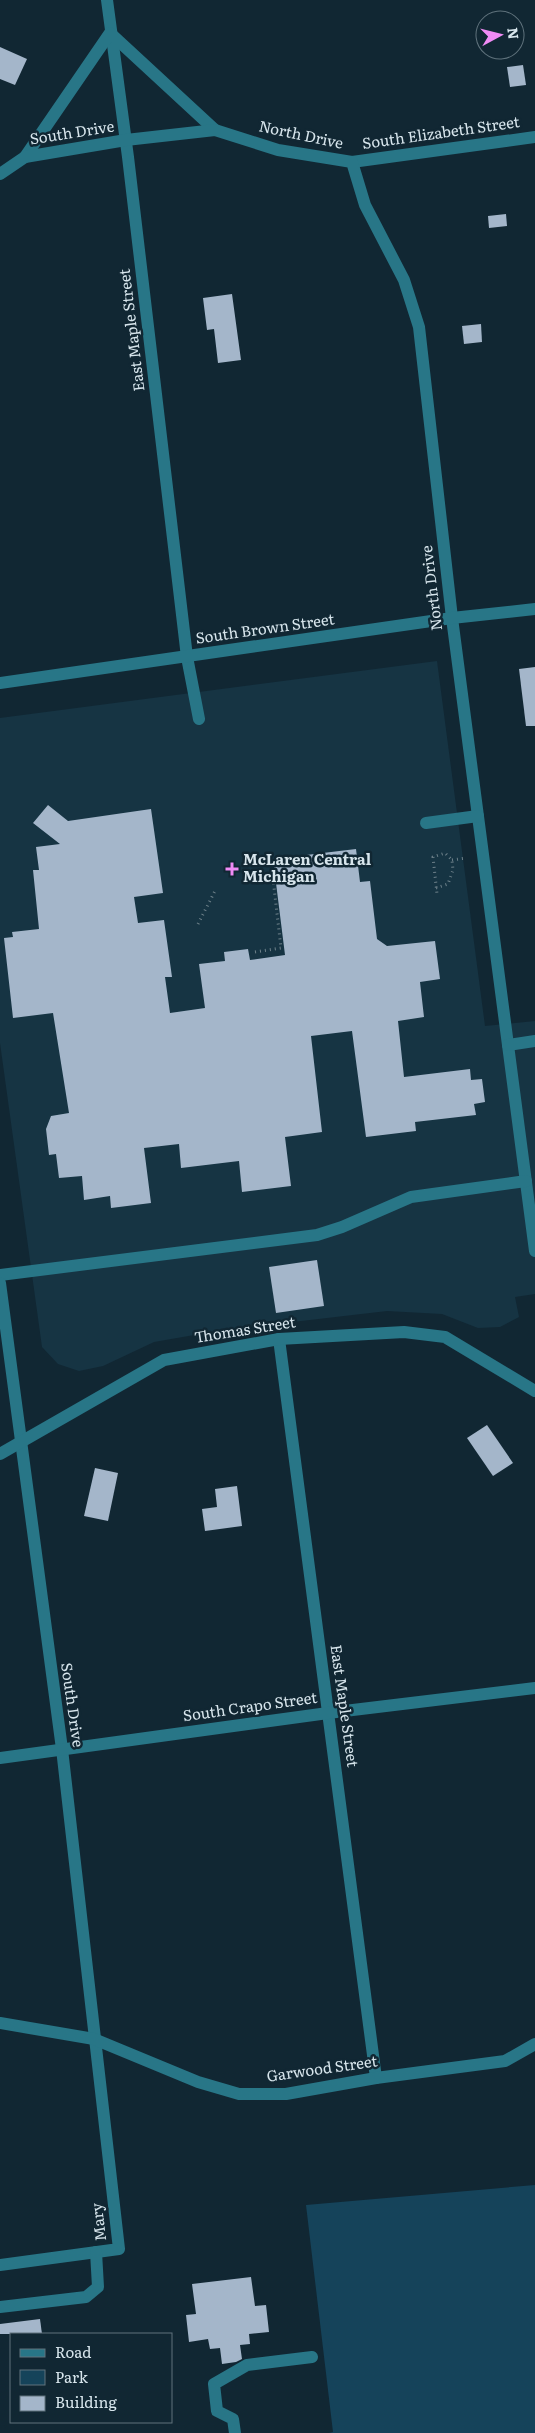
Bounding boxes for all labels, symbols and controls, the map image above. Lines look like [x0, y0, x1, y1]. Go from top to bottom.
north arrow [475, 10, 525, 60]
text: N [503, 26, 525, 41]
street label: South Elizabeth Street [361, 109, 521, 154]
street label: South Drive [28, 113, 116, 150]
street label: North Drive [257, 113, 346, 154]
street label: East Maple Street [112, 268, 149, 393]
street label: North Drive [414, 544, 447, 632]
street label: South Brown Street [194, 606, 336, 649]
place label: McLaren Central Michigan [243, 847, 372, 887]
marker: McLaren Central Michigan [225, 862, 239, 876]
street label: Thomas Street [192, 1309, 297, 1348]
street label: East Maple Street [326, 1643, 365, 1769]
street label: South Drive [56, 1661, 91, 1749]
street label: South Crapo Street [181, 1685, 318, 1726]
street label: Garwood Street [265, 2048, 379, 2087]
street label: Mary [84, 2201, 111, 2243]
legend [10, 2333, 172, 2423]
text: Road [55, 2340, 91, 2363]
text: Park [55, 2365, 89, 2388]
text: Building [55, 2390, 117, 2413]

